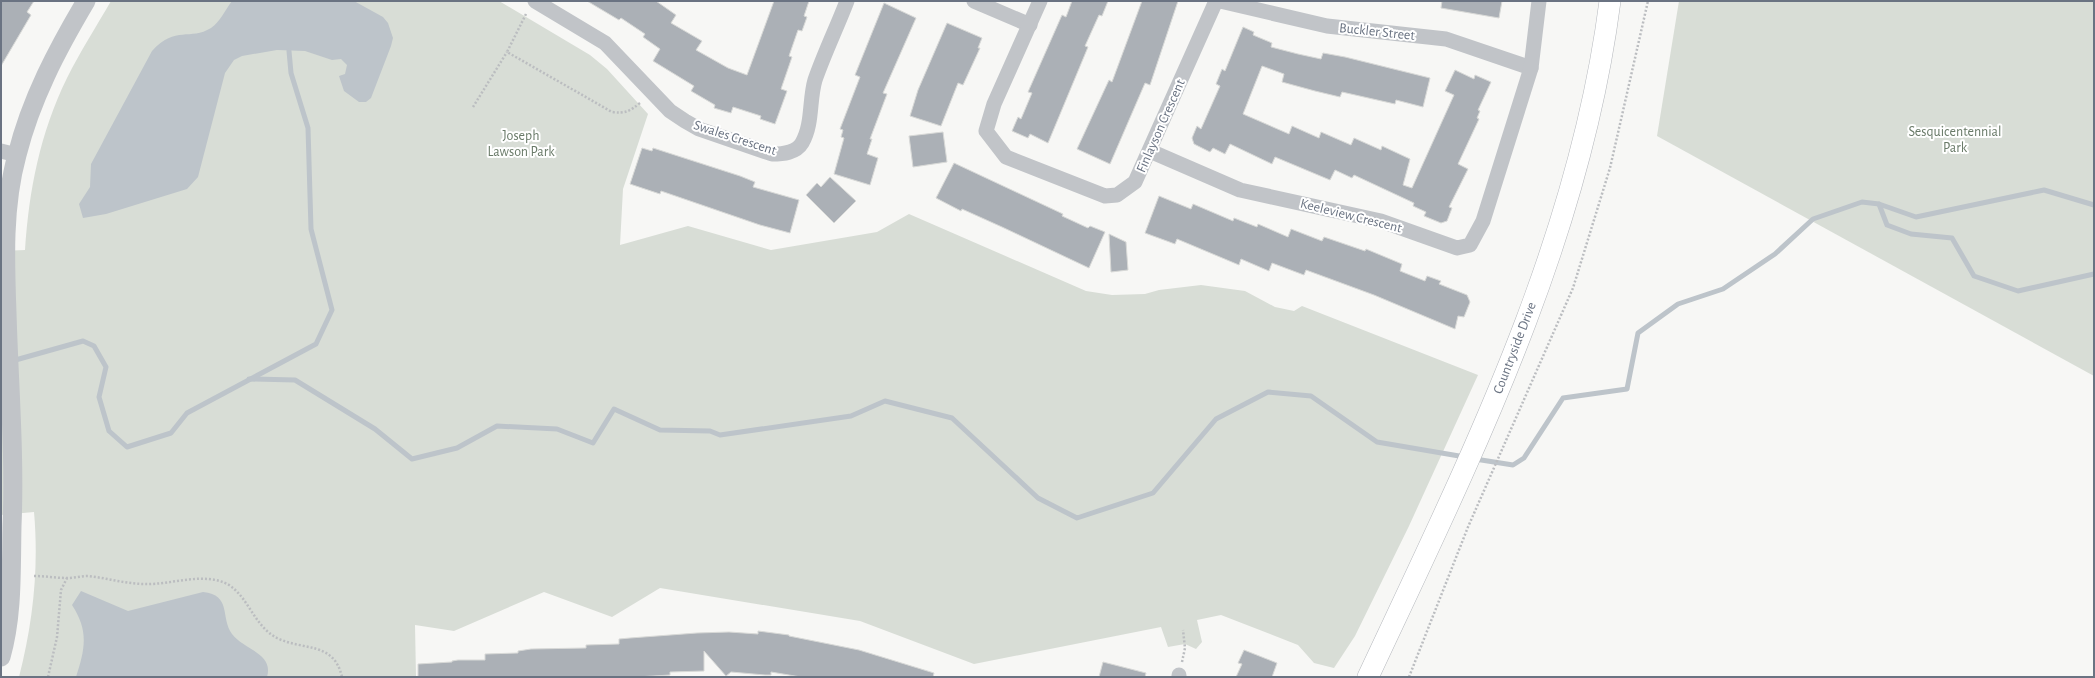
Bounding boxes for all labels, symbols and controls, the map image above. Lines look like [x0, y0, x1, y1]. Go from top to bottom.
street label: Buckler Street [1338, 21, 1416, 43]
street label: Finlayson Crescent [1134, 77, 1188, 175]
street label: Swales Crescent [692, 118, 779, 158]
park label: Sesquicentennial Park [1908, 125, 2002, 155]
park label: Joseph Lawson Park [487, 129, 555, 159]
street label: Keeleview Crescent [1299, 197, 1404, 236]
street label: Countryside Drive [1491, 300, 1539, 396]

